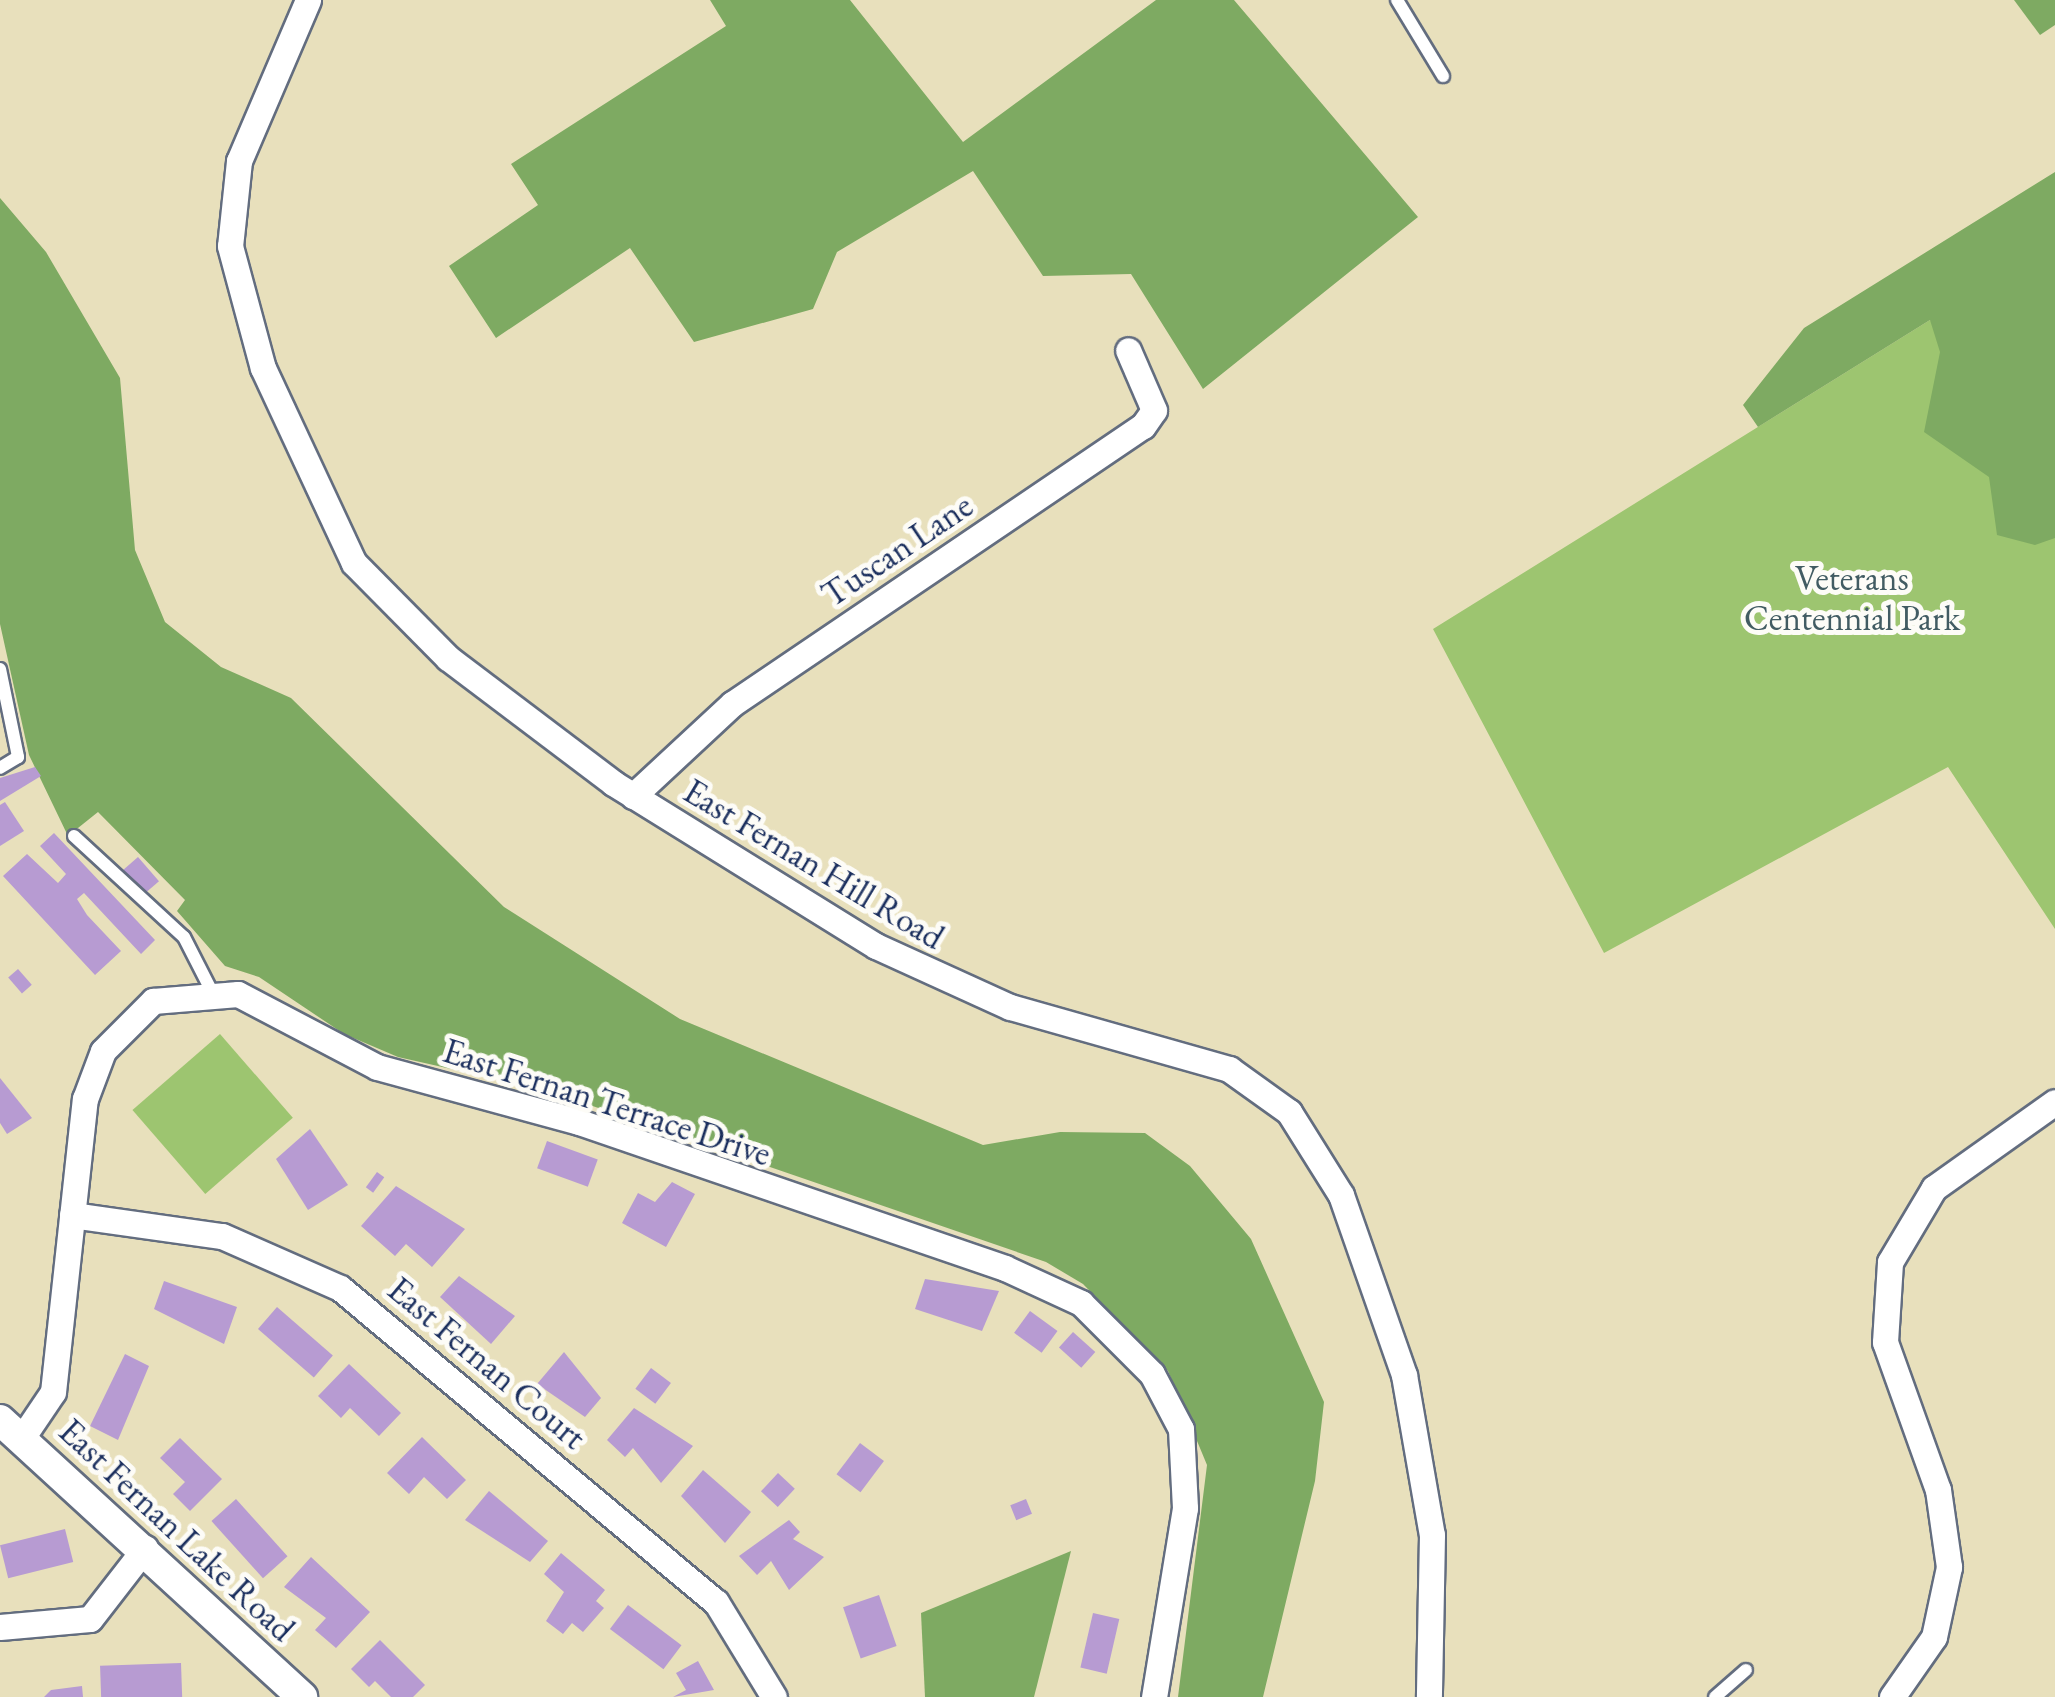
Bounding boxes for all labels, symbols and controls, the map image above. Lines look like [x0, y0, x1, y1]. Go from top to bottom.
street label: Tuscan Lane [814, 484, 980, 616]
park label: Veterans Centennial Park [1744, 557, 1960, 639]
street label: East Fernan Hill Road [676, 770, 952, 958]
street label: East Fernan Terrace Drive [438, 1029, 776, 1175]
street label: East Fernan Court [379, 1268, 595, 1458]
street label: East Fernan Lake Road [50, 1410, 304, 1650]

